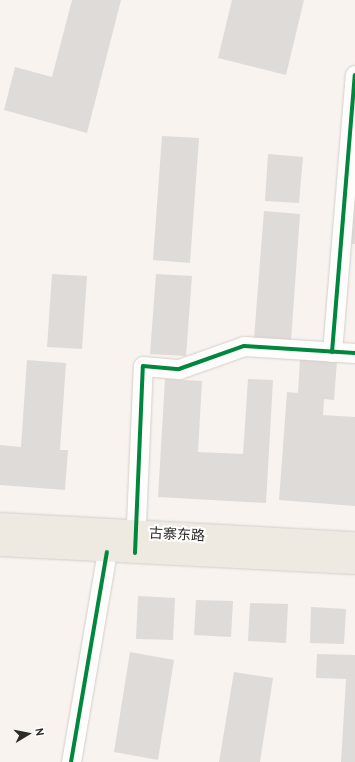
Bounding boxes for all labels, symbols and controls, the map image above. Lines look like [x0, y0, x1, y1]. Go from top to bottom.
street label: 古寨东路 [149, 524, 205, 544]
north arrow [8, 714, 48, 754]
text: N [32, 727, 47, 737]

